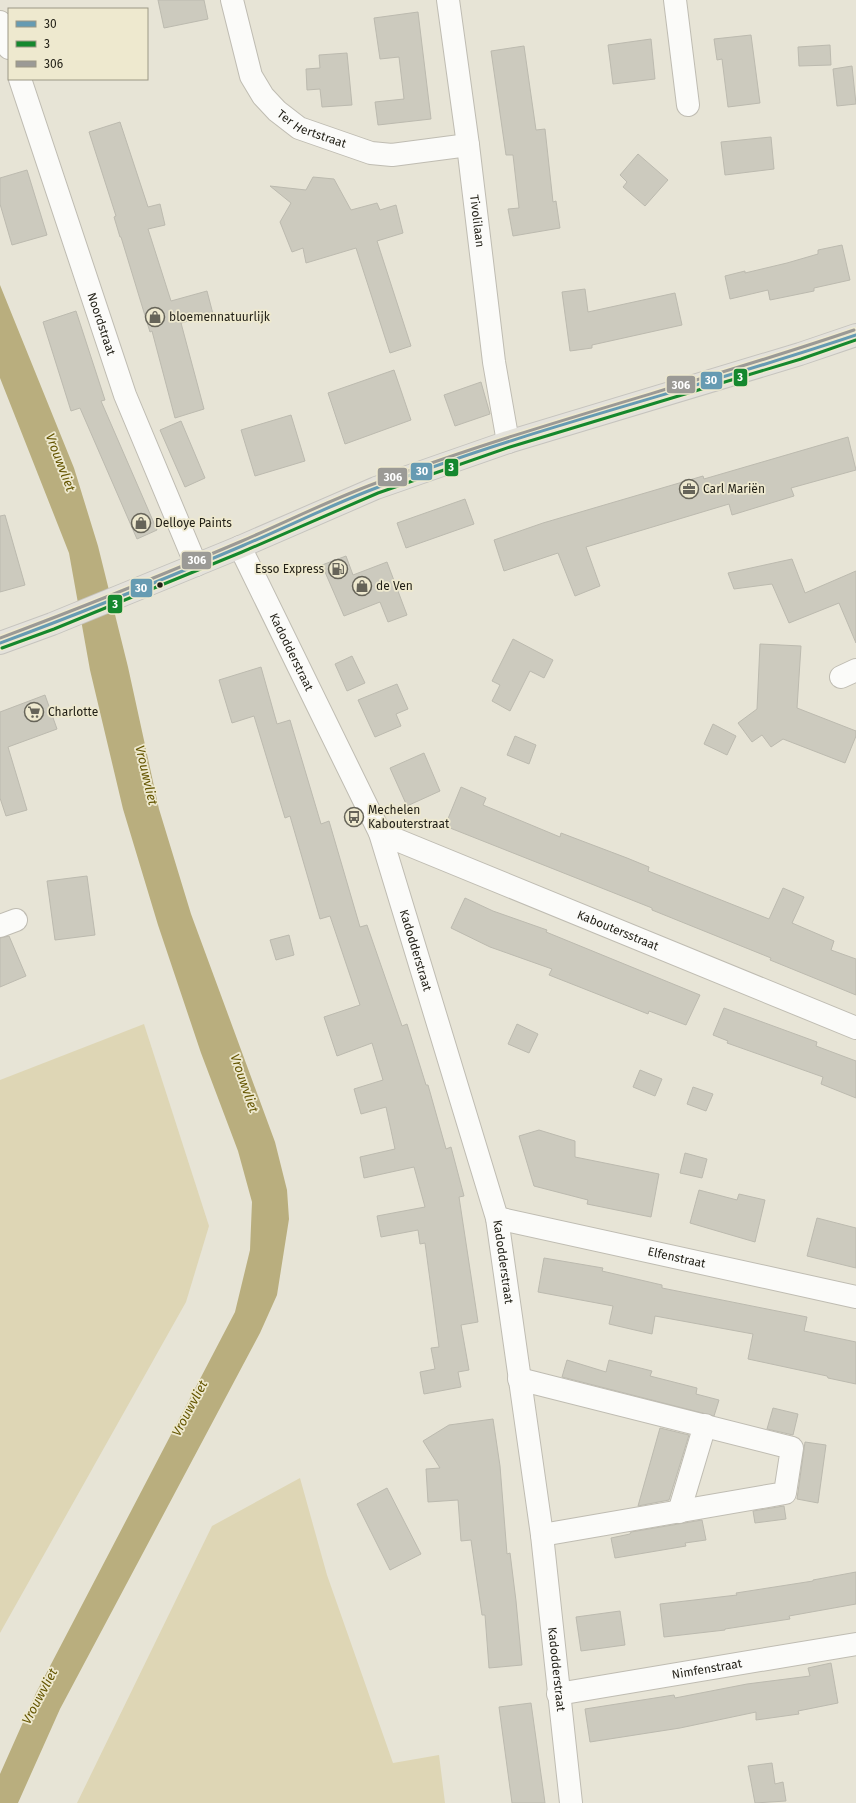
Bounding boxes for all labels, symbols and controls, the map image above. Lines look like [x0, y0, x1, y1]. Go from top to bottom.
legend [8, 8, 148, 80]
text: 30 [44, 17, 57, 31]
text: 3 [44, 37, 50, 51]
text: 306 [44, 57, 63, 71]
street label: Ter Hertstraat [274, 107, 349, 151]
street label: Tivolilaan [467, 194, 487, 248]
street label: Noordstraat [84, 291, 118, 358]
shop icon: bloemennatuurlijk [144, 306, 166, 328]
place label: bloemennatuurlijk [169, 310, 271, 324]
line badge: 3 [733, 368, 748, 387]
line badge: 30 [700, 371, 723, 390]
text: 3 [736, 371, 743, 384]
text: 30 [704, 374, 718, 387]
line badge: 306 [666, 375, 696, 394]
text: 306 [671, 379, 690, 392]
water label: Vrouwvliet [43, 431, 79, 494]
line badge: 3 [444, 458, 459, 477]
text: 3 [447, 461, 454, 474]
line badge: 30 [410, 462, 433, 481]
text: 30 [415, 465, 429, 478]
line badge: 306 [377, 467, 408, 487]
text: 306 [383, 471, 402, 484]
office icon: Carl Mariën [678, 478, 700, 500]
place label: Carl Mariën [703, 482, 765, 496]
shop icon: Delloye Paints [130, 512, 152, 534]
place label: Delloye Paints [155, 516, 232, 530]
line badge: 306 [181, 551, 212, 570]
text: 306 [187, 554, 206, 567]
fuel station icon: Esso Express [327, 558, 349, 580]
place label: Esso Express [255, 562, 324, 576]
shop icon: de Ven [351, 575, 373, 597]
line badge: 30 [130, 578, 153, 598]
place label: de Ven [376, 579, 413, 593]
unlabelled marker [155, 580, 165, 590]
text: 30 [134, 582, 148, 595]
line badge: 3 [107, 594, 123, 614]
text: 3 [111, 598, 118, 611]
street label: Kadodderstraat [267, 611, 317, 694]
supermarket icon: Charlotte [23, 701, 45, 723]
place label: Charlotte [48, 705, 98, 719]
water label: Vrouwvliet [132, 744, 161, 807]
place label: Mechelen Kabouterstraat [368, 803, 450, 831]
bus stop icon: Mechelen Kabouterstraat [343, 806, 365, 828]
street label: Kaboutersstraat [575, 907, 661, 954]
street label: Kadodderstraat [397, 908, 435, 993]
water label: Vrouwvliet [228, 1052, 262, 1115]
street label: Kadodderstraat [490, 1219, 516, 1305]
street label: Elfenstraat [646, 1244, 708, 1271]
water label: Vrouwvliet [169, 1378, 211, 1439]
street label: Kadodderstraat [545, 1626, 568, 1713]
street label: Nimfenstraat [671, 1656, 744, 1682]
water label: Vrouwvliet [19, 1666, 61, 1727]

